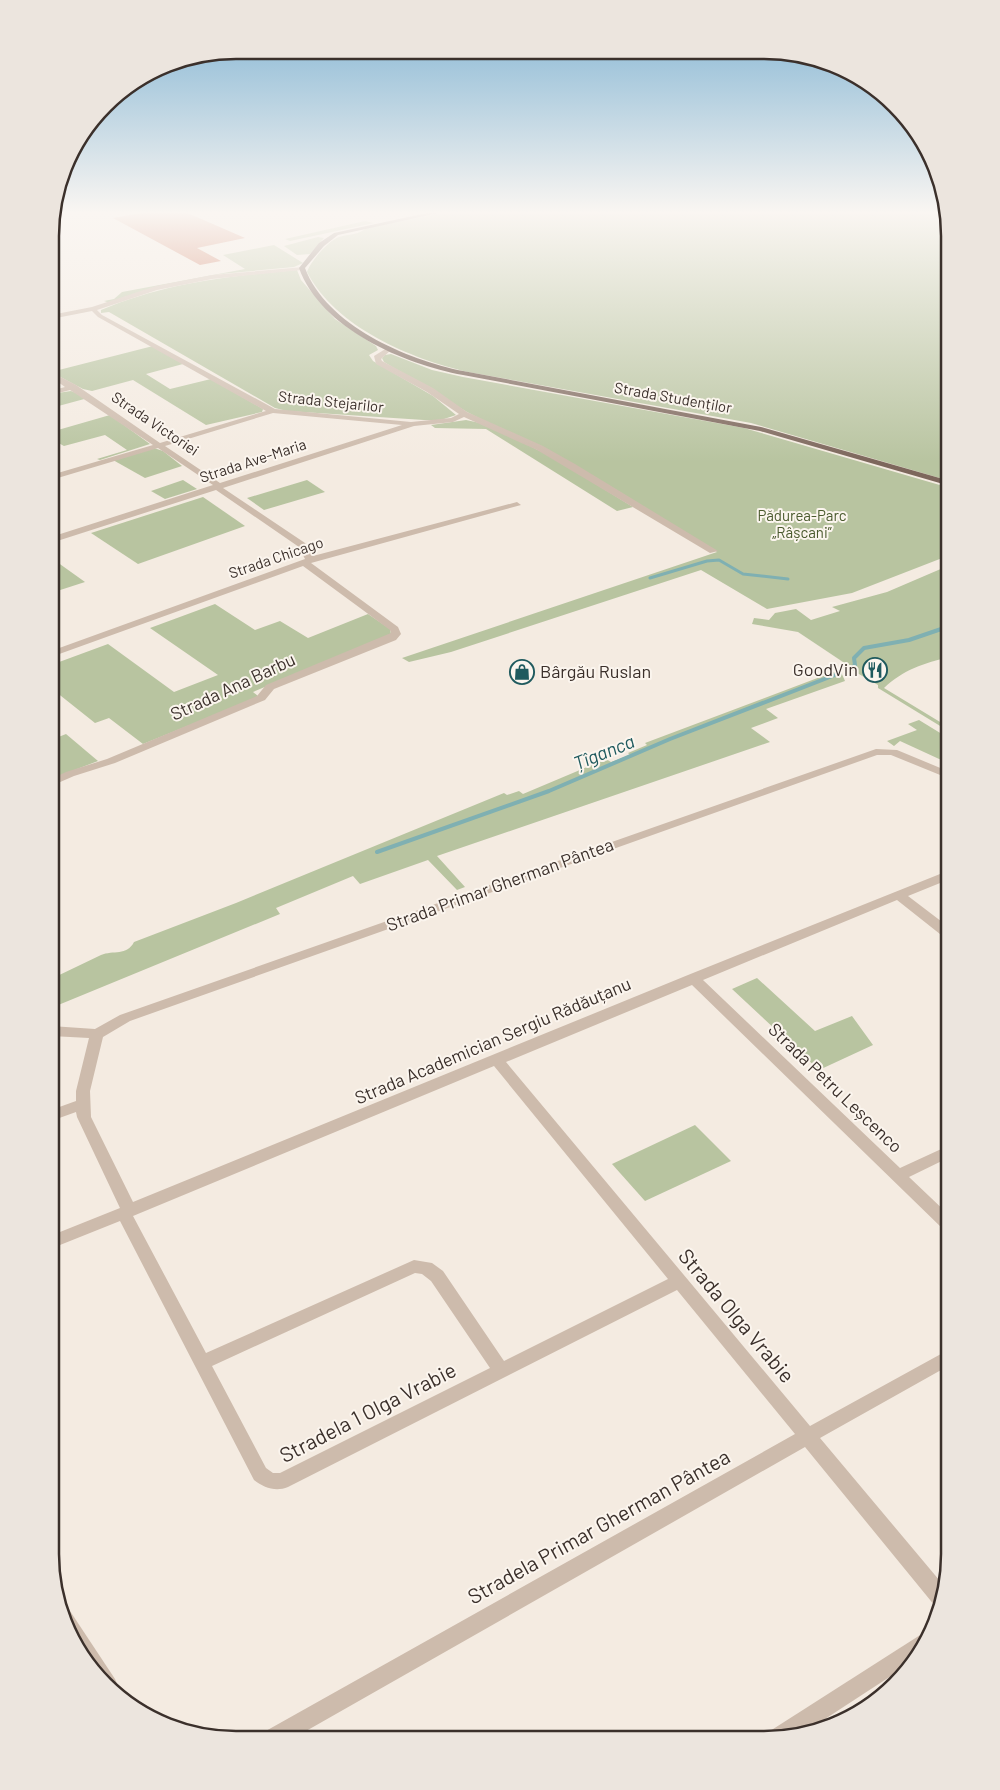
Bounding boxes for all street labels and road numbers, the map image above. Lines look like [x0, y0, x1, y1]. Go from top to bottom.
street label: Strada Studenților [613, 378, 734, 416]
street label: Strada Victoriei [109, 387, 203, 459]
street label: Strada Stejarilor [278, 387, 385, 416]
street label: Strada Ave-Maria [197, 434, 308, 486]
street label: Strada Chicago [226, 532, 325, 582]
street label: Strada Ana Barbu [167, 648, 299, 725]
street label: Strada Primar Gherman Pântea [383, 833, 616, 935]
street label: Strada Academician Sergiu Rădăuțanu [351, 972, 634, 1108]
street label: Strada Petru Leșcenco [764, 1018, 907, 1157]
street label: Strada Olga Vrabie [674, 1243, 800, 1387]
street label: Stradela 1 Olga Vrabie [275, 1356, 460, 1467]
street label: Stradela Primar Gherman Pântea [463, 1443, 734, 1608]

